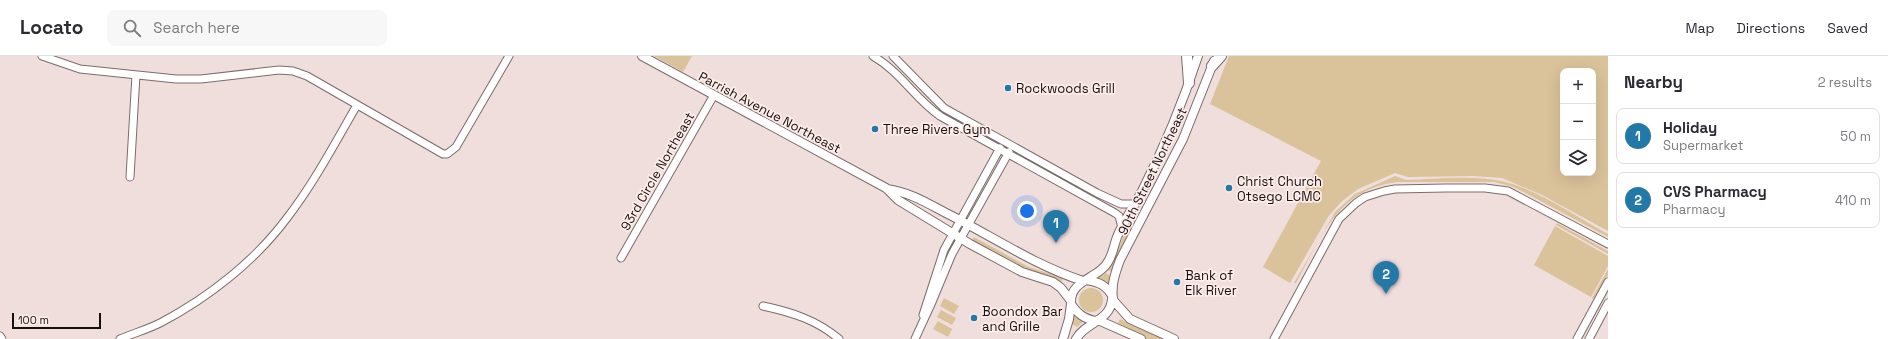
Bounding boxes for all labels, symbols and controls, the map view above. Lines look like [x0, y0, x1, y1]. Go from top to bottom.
search box [107, 10, 387, 46]
text: Locato [20, 15, 83, 40]
icon: search [121, 17, 143, 39]
text: Search here [153, 18, 240, 37]
text: Map [1685, 19, 1715, 37]
text: Directions [1737, 19, 1805, 37]
text: Saved [1827, 19, 1868, 37]
street label: Parrish Avenue Northeast [696, 68, 844, 157]
map controls [1560, 68, 1596, 176]
button: + [1560, 68, 1596, 104]
text: Nearby [1624, 71, 1683, 93]
text: 2 results [1818, 74, 1872, 91]
place label: Rockwoods Grill [1016, 80, 1115, 97]
marker: Rockwoods Grill [1003, 83, 1013, 93]
button: − [1560, 104, 1596, 140]
street label: 90th Street Northeast [1114, 105, 1191, 238]
street label: 93rd Circle Northeast [617, 109, 698, 233]
text: Holiday [1663, 118, 1717, 137]
place label: Three Rivers Gym [883, 121, 991, 138]
marker: Three Rivers Gym [870, 124, 880, 134]
text: 1 [1635, 128, 1641, 145]
text: 50 m [1840, 128, 1871, 145]
text: Supermarket [1663, 137, 1744, 154]
button: layers [1560, 140, 1596, 176]
place label: Christ Church Otsego LCMC [1237, 173, 1322, 205]
text: CVS Pharmacy [1663, 182, 1767, 201]
marker: Christ Church Otsego LCMC [1224, 183, 1234, 193]
text: 2 [1634, 192, 1642, 209]
text: 410 m [1835, 192, 1871, 209]
your location [1017, 201, 1037, 221]
text: Pharmacy [1663, 201, 1725, 218]
pin: 1 [1043, 210, 1069, 243]
pin: 2 [1373, 261, 1399, 294]
place label: Bank of Elk River [1185, 267, 1237, 299]
marker: Bank of Elk River [1172, 277, 1182, 287]
place label: Boondox Bar and Grille [982, 303, 1063, 335]
scale bar [12, 311, 101, 330]
text: 100 m [18, 313, 49, 327]
marker: Boondox Bar and Grille [969, 313, 979, 323]

